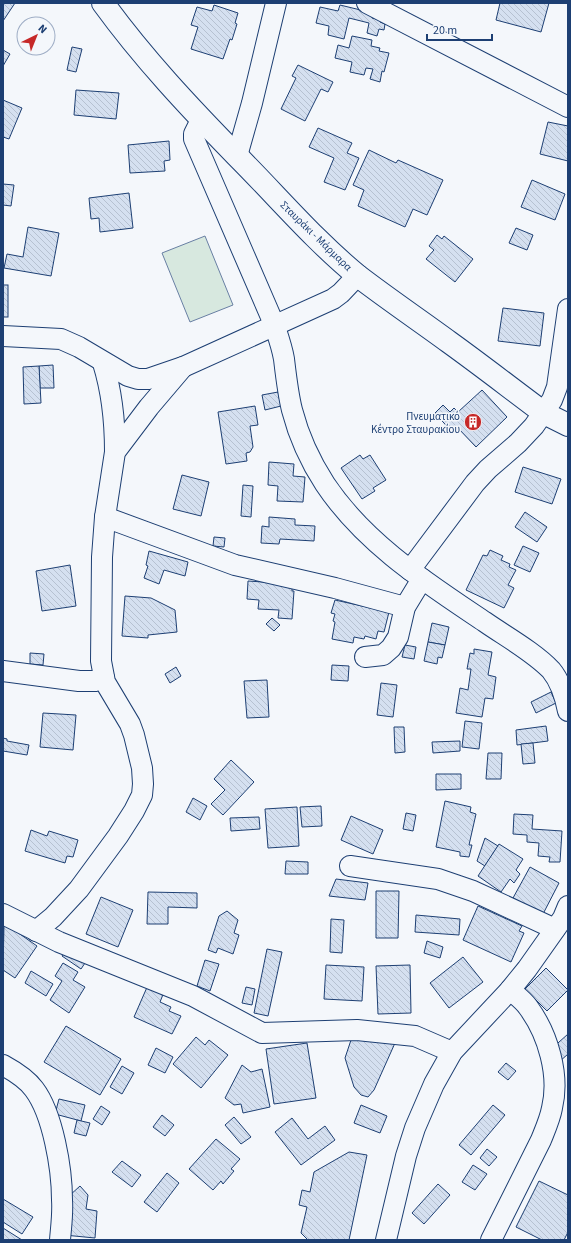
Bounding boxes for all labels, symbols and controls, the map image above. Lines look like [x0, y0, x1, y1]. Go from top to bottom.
north arrow [16, 16, 56, 56]
scale bar [427, 16, 492, 42]
text: N [35, 21, 50, 37]
text: 20 m [433, 22, 457, 39]
street label: Σταυράκι - Μάρμαρα [277, 198, 355, 274]
place label: Πνευματικό Κέντρο Σταυρακίου [371, 409, 460, 437]
building icon: Πνευματικό Κέντρο Σταυρακίου [463, 412, 483, 432]

